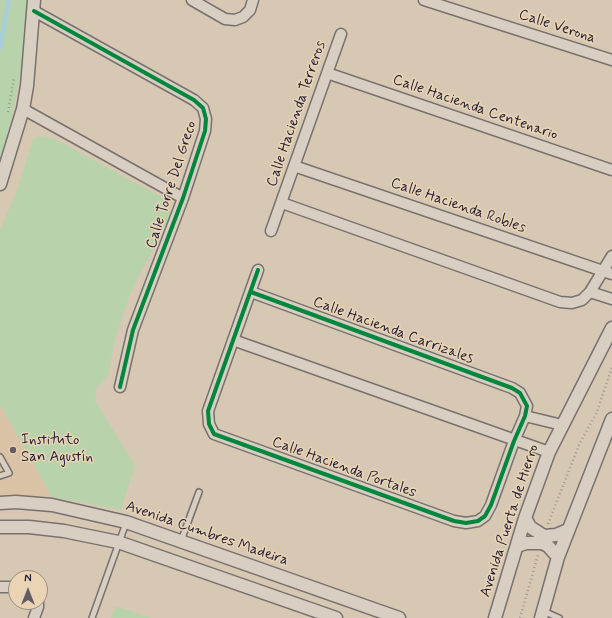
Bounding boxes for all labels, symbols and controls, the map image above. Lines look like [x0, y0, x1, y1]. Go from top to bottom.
street label: Calle Verona [516, 6, 598, 48]
street label: Calle Hacienda Terreros [264, 39, 330, 189]
street label: Calle Hacienda Centenario [390, 71, 560, 145]
street label: Calle Torre Del Greco [143, 119, 201, 251]
street label: Calle Hacienda Robles [388, 174, 528, 238]
street label: Calle Hacienda Carrizales [310, 294, 476, 368]
place label: Instituto San Agustín [21, 432, 93, 467]
street label: Calle Hacienda Portales [269, 433, 419, 503]
street label: Avenida Puerta de Hierro [477, 442, 543, 600]
marker: Instituto San Agustín [8, 445, 18, 455]
street label: Avenida Cumbres Madeira [123, 498, 291, 570]
north arrow [8, 570, 48, 610]
text: N [24, 572, 32, 586]

